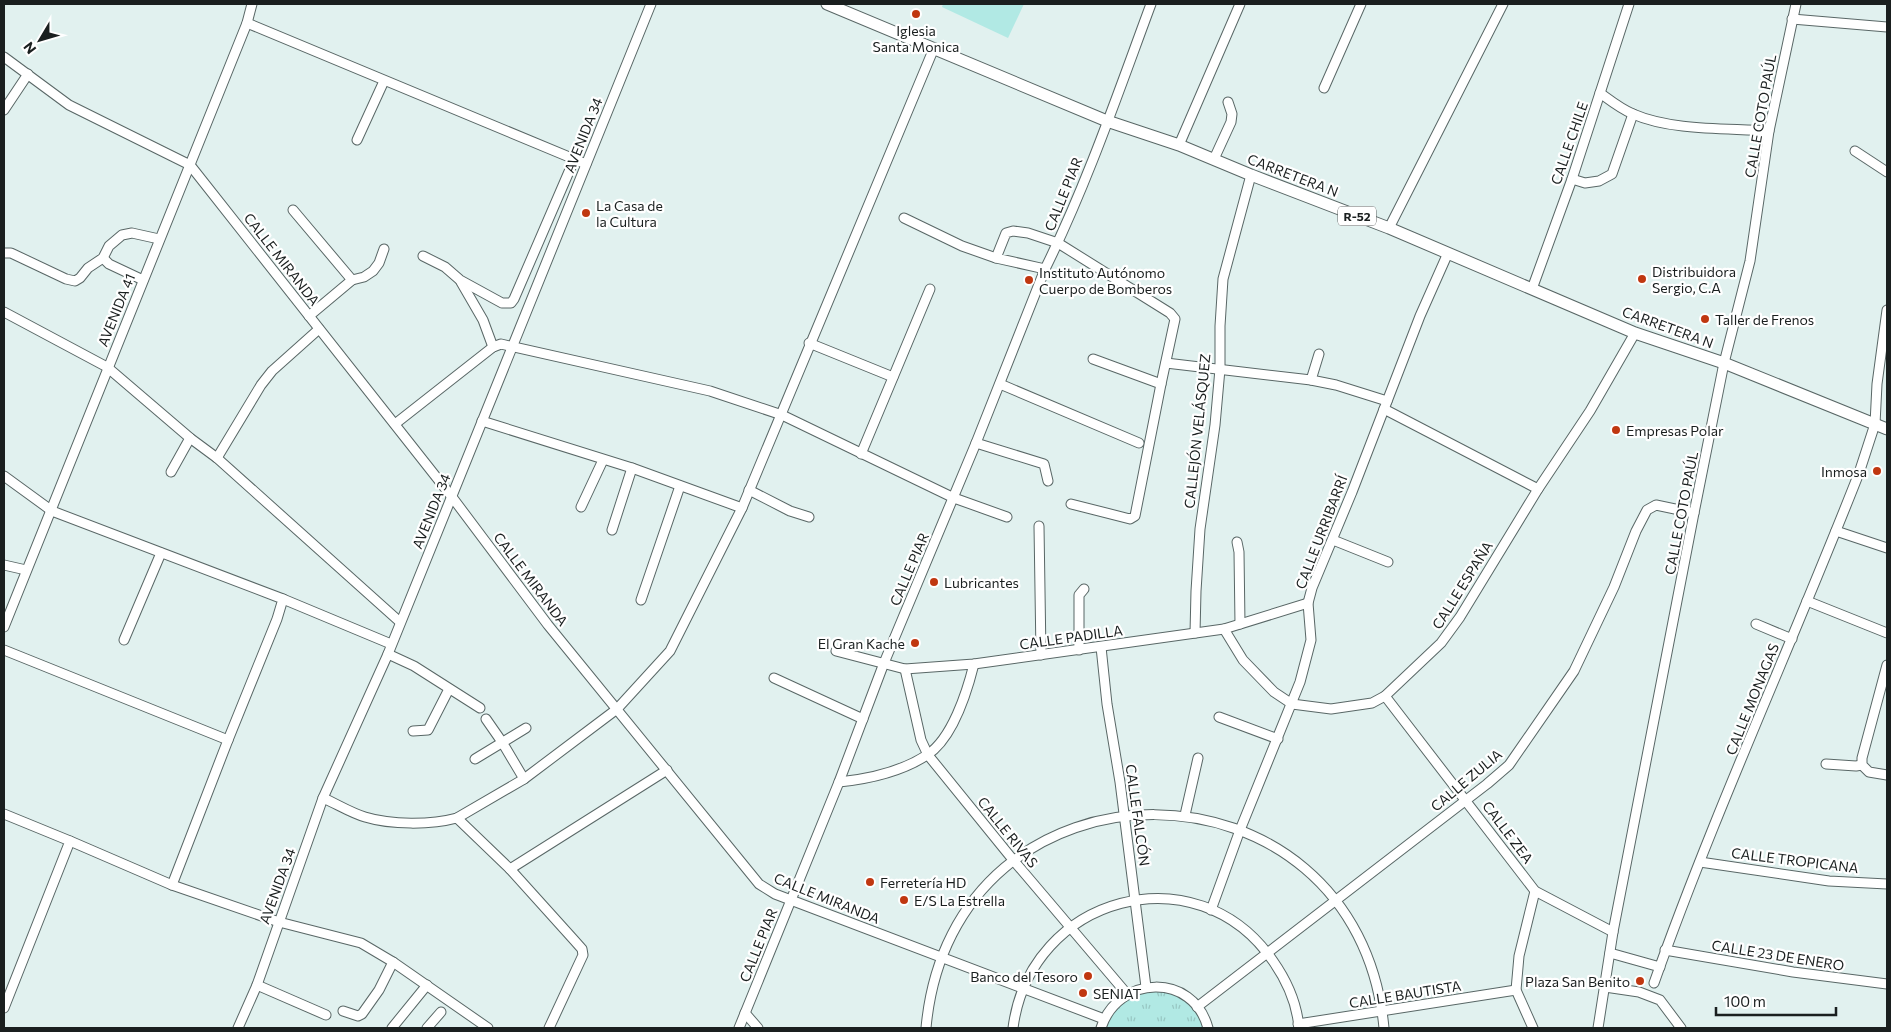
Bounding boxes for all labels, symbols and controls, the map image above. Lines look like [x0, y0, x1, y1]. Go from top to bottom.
marker: Iglesia Santa Monica [910, 8, 922, 20]
north arrow [15, 15, 65, 65]
place label: Iglesia Santa Monica [873, 22, 959, 55]
text: N [19, 39, 39, 58]
street label: CALLE COTO PAÚL [1741, 53, 1779, 179]
street label: AVENIDA 34 [560, 94, 606, 175]
street label: CALLE CHILE [1547, 99, 1591, 187]
street label: CARRETERA N [1245, 150, 1341, 200]
street label: CALLE PIAR [1041, 155, 1085, 233]
place label: La Casa de la Cultura [596, 197, 663, 230]
marker: La Casa de la Cultura [580, 207, 592, 219]
road number: R-52 [1338, 207, 1376, 226]
street label: CALLE MIRANDA [241, 209, 324, 309]
place label: Distribuidora Sergio, C.A [1652, 263, 1736, 296]
place label: Instituto Autónomo Cuerpo de Bomberos [1039, 264, 1172, 297]
street label: AVENIDA 41 [94, 271, 138, 349]
marker: Distribuidora Sergio, C.A [1636, 273, 1648, 285]
marker: Instituto Autónomo Cuerpo de Bomberos [1023, 274, 1035, 286]
street label: CARRETERA N [1620, 303, 1716, 351]
place label: Taller de Frenos [1715, 311, 1814, 328]
marker: Taller de Frenos [1699, 313, 1711, 325]
street label: CALLEJÓN VELÁSQUEZ [1180, 353, 1214, 509]
place label: Empresas Polar [1626, 422, 1724, 439]
marker: Empresas Polar [1610, 424, 1622, 436]
street label: CALLE COTO PAÚL [1661, 450, 1701, 576]
place label: Inmosa [1821, 463, 1867, 480]
marker: Inmosa [1871, 465, 1883, 477]
street label: AVENIDA 34 [408, 470, 454, 551]
street label: CALLE URRIBARRÍ [1291, 472, 1351, 591]
street label: CALLE MIRANDA [490, 529, 572, 629]
street label: CALLE PIAR [886, 530, 932, 608]
street label: CALLE ESPAÑA [1428, 538, 1496, 632]
place label: Lubricantes [944, 574, 1019, 591]
marker: Lubricantes [928, 576, 940, 588]
street label: CALLE PADILLA [1018, 621, 1124, 653]
place label: El Gran Kache [818, 635, 905, 652]
marker: El Gran Kache [909, 637, 921, 649]
street label: CALLE MONAGAS [1722, 641, 1782, 757]
street label: CALLE ZULIA [1427, 745, 1505, 815]
street label: CALLE FALCÓN [1122, 763, 1154, 867]
street label: CALLE RIVAS [974, 793, 1042, 871]
street label: CALLE ZEA [1479, 797, 1537, 867]
street label: CALLE TROPICANA [1730, 844, 1860, 876]
street label: AVENIDA 34 [255, 845, 299, 926]
street label: CALLE MIRANDA [772, 869, 883, 927]
place label: Ferretería HD [880, 874, 966, 891]
marker: Ferretería HD [864, 876, 876, 888]
place label: E/S La Estrella [914, 892, 1005, 909]
marker: E/S La Estrella [898, 894, 910, 906]
street label: CALLE PIAR [736, 906, 780, 984]
street label: CALLE 23 DE ENERO [1711, 936, 1845, 974]
place label: Banco del Tesoro [970, 968, 1078, 985]
marker: Banco del Tesoro [1082, 970, 1094, 982]
place label: Plaza San Benito [1525, 973, 1630, 990]
marker: Plaza San Benito [1634, 975, 1646, 987]
street label: CALLE BAUTISTA [1348, 977, 1462, 1011]
scale bar [1716, 984, 1836, 1016]
place label: SENIAT [1093, 985, 1141, 1002]
marker: SENIAT [1077, 987, 1089, 999]
text: 100 m [1724, 992, 1766, 1010]

